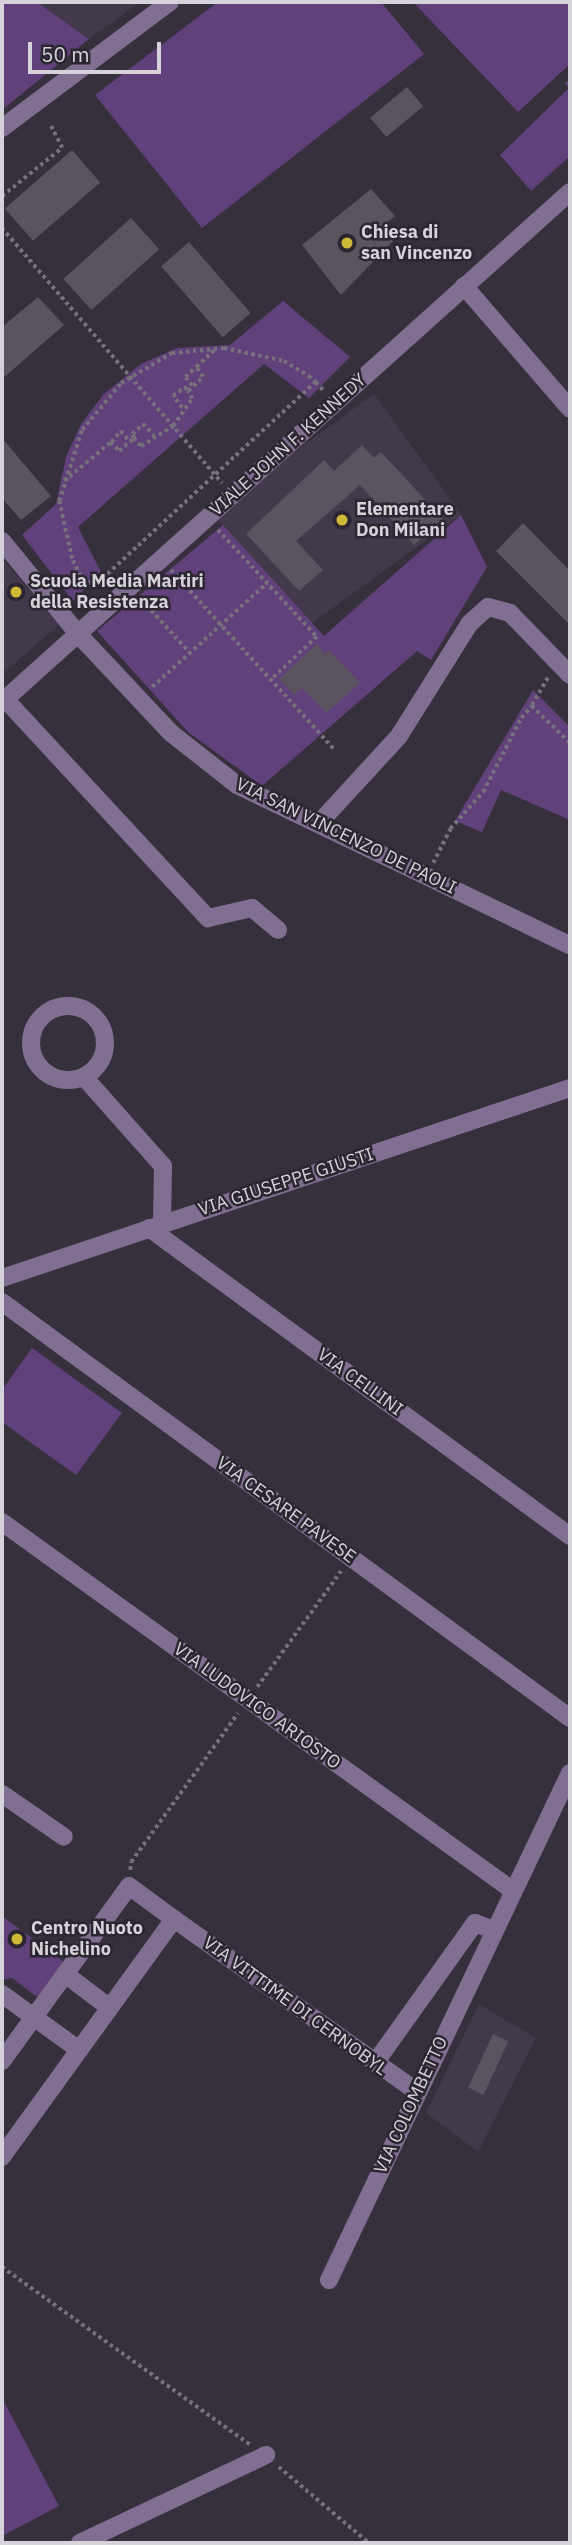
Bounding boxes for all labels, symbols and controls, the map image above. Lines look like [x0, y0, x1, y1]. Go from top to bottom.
scale bar [32, 28, 164, 72]
text: 50 m [41, 40, 90, 68]
place label: Chiesa di san Vincenzo [361, 222, 472, 264]
marker: Chiesa di san Vincenzo [339, 235, 355, 251]
street label: VIALE JOHN F. KENNEDY [205, 369, 371, 521]
place label: Elementare Don Milani [356, 499, 454, 542]
marker: Elementare Don Milani [334, 512, 350, 528]
place label: Scuola Media Martiri della Resistenza [30, 571, 204, 614]
marker: Scuola Media Martiri della Resistenza [8, 584, 24, 600]
street label: VIA SAN VINCENZO DE PAOLI [232, 773, 460, 899]
street label: VIA GIUSEPPE GIUSTI [196, 1143, 376, 1221]
street label: VIA CELLINI [313, 1344, 407, 1420]
street label: VIA CESARE PAVESE [212, 1452, 360, 1568]
street label: VIA LUDOVICO ARIOSTO [169, 1638, 345, 1774]
place label: Centro Nuoto Nichelino [31, 1918, 143, 1960]
marker: Centro Nuoto Nichelino [9, 1931, 25, 1947]
street label: VIA VITTIME DI CERNOBYL [199, 1932, 391, 2080]
street label: VIA COLOMBETTO [370, 2033, 452, 2177]

